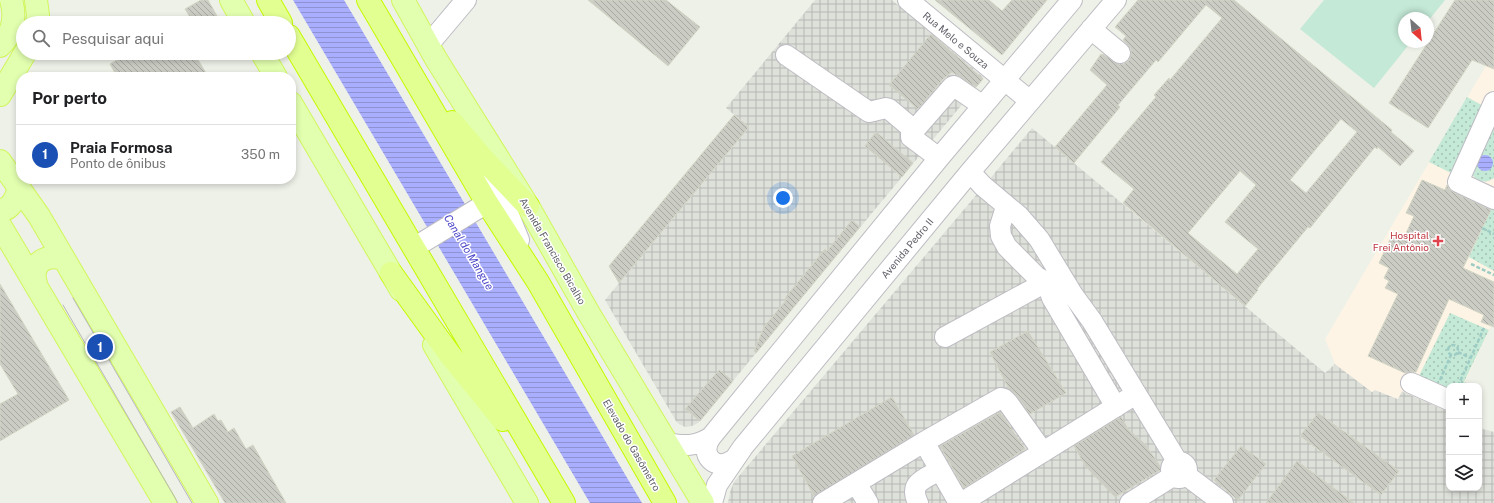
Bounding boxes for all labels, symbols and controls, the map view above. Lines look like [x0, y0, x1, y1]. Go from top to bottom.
street label: Rua Melo e Souza [921, 9, 991, 71]
north arrow [1398, 12, 1434, 48]
search box [16, 16, 296, 60]
icon: search [30, 27, 52, 49]
text: Pesquisar aqui [62, 30, 164, 47]
text: Por perto [32, 88, 107, 108]
text: Praia Formosa [70, 139, 172, 156]
text: 1 [42, 147, 48, 162]
text: 350 m [241, 147, 280, 162]
text: Ponto de ônibus [70, 156, 166, 171]
your location [773, 188, 793, 208]
street label: Avenida Francisco Bicalho [518, 196, 589, 307]
water label: Canal do Mangue [442, 212, 496, 292]
street label: Avenida Pedro II [878, 216, 936, 280]
place label: Hospital Frei Antônio [1373, 229, 1429, 253]
marker: Hospital Frei Antônio [1432, 235, 1444, 247]
pin: 1 [87, 332, 113, 362]
map controls [1446, 383, 1482, 491]
button: + [1446, 383, 1482, 419]
street label: Elevado do Gasômetro [601, 397, 663, 493]
button: − [1446, 419, 1482, 455]
button: layers [1446, 455, 1482, 491]

